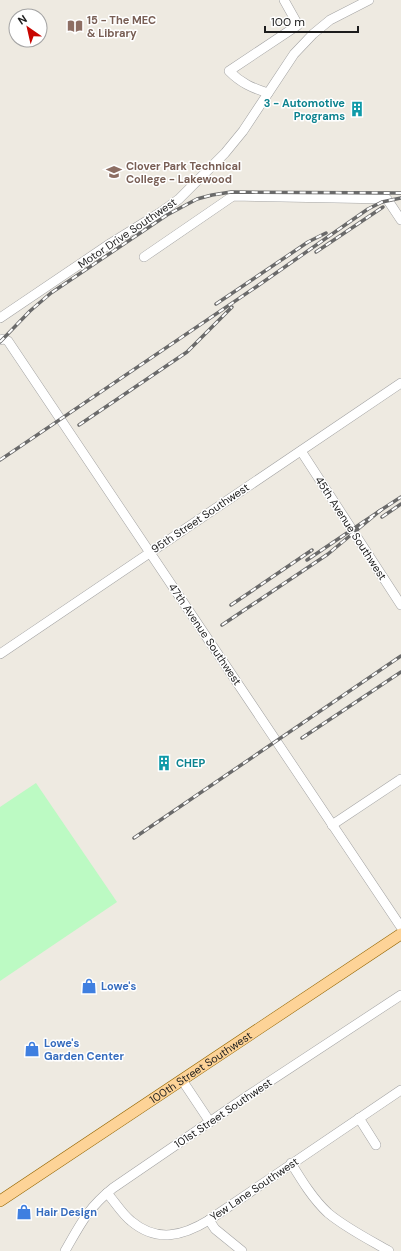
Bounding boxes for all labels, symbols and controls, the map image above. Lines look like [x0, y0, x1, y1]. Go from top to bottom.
north arrow [8, 8, 48, 48]
scale bar [265, 8, 358, 34]
text: N [15, 12, 30, 28]
place label: 15 - The MEC & Library [87, 13, 156, 40]
text: 100 m [271, 14, 305, 30]
library icon: 15 - The MEC & Library [66, 17, 84, 35]
place label: 3 - Automotive Programs [264, 96, 345, 123]
building icon: 3 - Automotive Programs [348, 100, 366, 118]
place label: Clover Park Technical College - Lakewood [126, 159, 241, 186]
school or university icon: Clover Park Technical College - Lakewood [105, 163, 123, 181]
street label: Motor Drive Southwest [75, 195, 179, 271]
street label: 45th Avenue Southwest [312, 473, 390, 583]
street label: 95th Street Southwest [148, 480, 252, 556]
street label: 47th Avenue Southwest [166, 580, 244, 688]
building icon: CHEP [155, 754, 173, 772]
place label: CHEP [176, 756, 205, 770]
shop icon: Lowe's [80, 977, 98, 995]
place label: Lowe's [101, 979, 136, 993]
street label: 100th Street Southwest [147, 1028, 254, 1107]
place label: Lowe's Garden Center [44, 1036, 124, 1063]
shop icon: Lowe's Garden Center [23, 1040, 41, 1058]
street label: 101st Street Southwest [171, 1075, 275, 1151]
street label: Yew Lane Southwest [207, 1154, 301, 1224]
shop icon: Hair Design [15, 1203, 33, 1221]
place label: Hair Design [36, 1205, 97, 1219]

